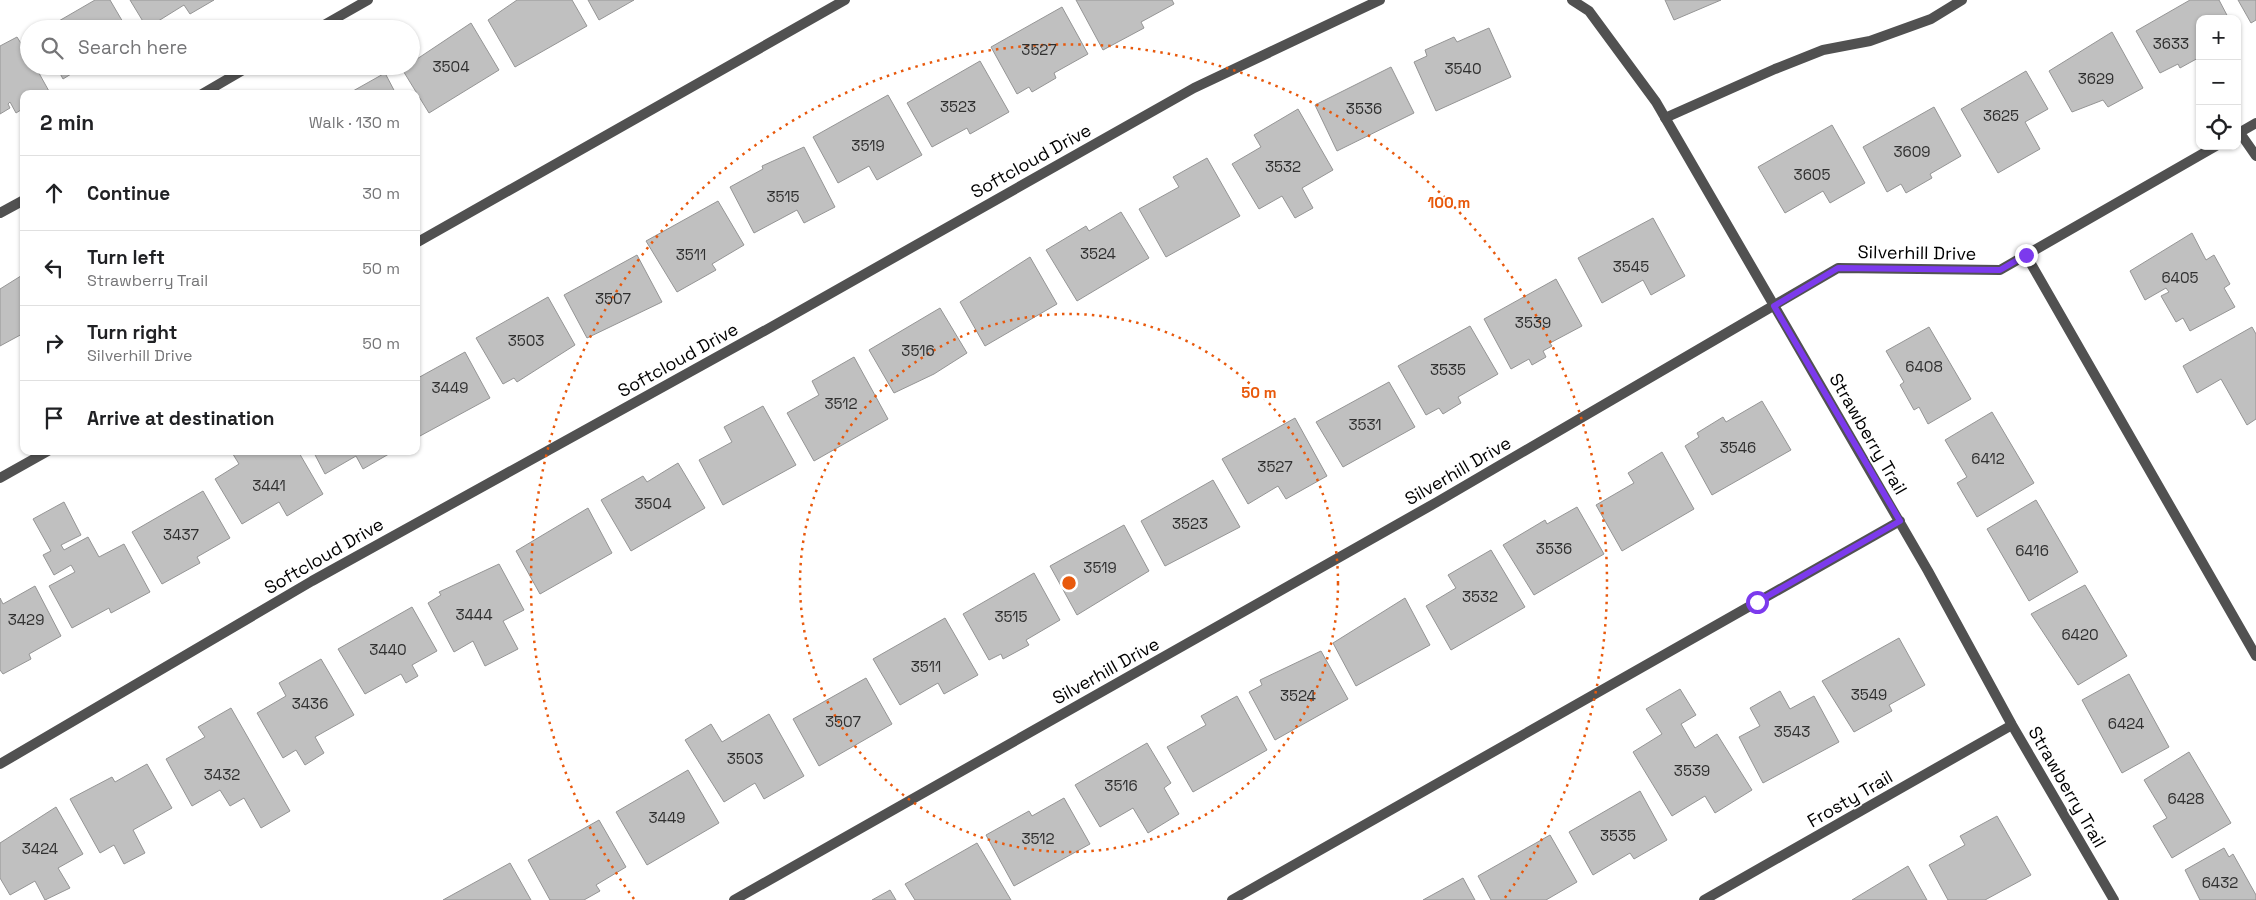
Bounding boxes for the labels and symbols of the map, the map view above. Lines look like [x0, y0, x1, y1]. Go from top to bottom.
house number: 3633 [2153, 34, 2189, 53]
house number: 3527 [1021, 40, 1057, 59]
house number: 3504 [432, 57, 470, 76]
house number: 3540 [1444, 59, 1482, 78]
house number: 3629 [2078, 69, 2114, 88]
house number: 3523 [940, 97, 976, 116]
house number: 3536 [1346, 99, 1382, 118]
house number: 3625 [1983, 106, 2019, 125]
street label: Softcloud Drive [967, 118, 1095, 203]
house number: 3519 [851, 136, 885, 155]
house number: 3609 [1893, 142, 1931, 161]
house number: 3532 [1265, 157, 1301, 176]
house number: 3605 [1794, 165, 1830, 184]
house number: 3515 [766, 187, 800, 206]
text: 100 m [1428, 193, 1470, 212]
street label: Silverhill Drive [1857, 240, 1977, 265]
house number: 3524 [1080, 244, 1116, 263]
route end [2015, 244, 2038, 267]
house number: 3511 [676, 245, 706, 264]
house number: 3545 [1613, 257, 1649, 276]
house number: 6405 [2161, 268, 2199, 287]
house number: 3507 [595, 289, 631, 308]
house number: 3539 [1515, 313, 1551, 332]
street label: Softcloud Drive [614, 317, 742, 402]
house number: 3503 [508, 331, 544, 350]
house number: 3516 [901, 341, 935, 360]
house number: 6408 [1905, 357, 1943, 376]
house number: 3535 [1430, 360, 1466, 379]
street label: Strawberry Trail [1824, 369, 1912, 499]
house number: 3449 [432, 378, 469, 397]
text: 50 m [1241, 383, 1277, 402]
house number: 3512 [824, 394, 858, 413]
house number: 3531 [1348, 415, 1382, 434]
street label: Silverhill Drive [1401, 431, 1515, 510]
house number: 3546 [1720, 438, 1756, 457]
house number: 6412 [1971, 449, 2005, 468]
house number: 3527 [1257, 457, 1293, 476]
house number: 3441 [252, 476, 286, 495]
house number: 3504 [634, 494, 672, 513]
street label: Softcloud Drive [260, 512, 388, 599]
house number: 3523 [1172, 514, 1208, 533]
house number: 3437 [163, 525, 199, 544]
house number: 3536 [1536, 539, 1572, 558]
house number: 6416 [2015, 541, 2049, 560]
house number: 3519 [1083, 558, 1117, 577]
centre of rings [1060, 574, 1078, 592]
house number: 3532 [1462, 587, 1498, 606]
route start [1746, 591, 1769, 614]
house number: 3444 [455, 605, 493, 624]
house number: 3515 [994, 607, 1028, 626]
house number: 3429 [8, 610, 44, 629]
house number: 6420 [2061, 625, 2099, 644]
street label: Silverhill Drive [1048, 632, 1163, 709]
house number: 3440 [369, 640, 407, 659]
house number: 3511 [911, 657, 941, 676]
house number: 3549 [1851, 685, 1887, 704]
house number: 3524 [1280, 686, 1316, 705]
house number: 3436 [292, 694, 328, 713]
house number: 3507 [825, 712, 861, 731]
house number: 6424 [2108, 714, 2144, 733]
house number: 3543 [1774, 722, 1810, 741]
street label: Strawberry Trail [2023, 722, 2111, 852]
house number: 3503 [727, 749, 763, 768]
house number: 3539 [1674, 761, 1710, 780]
house number: 3432 [204, 765, 240, 784]
street label: Frosty Trail [1803, 765, 1897, 832]
house number: 3516 [1104, 776, 1138, 795]
house number: 6428 [2168, 789, 2204, 808]
house number: 3449 [649, 808, 686, 827]
house number: 3535 [1600, 826, 1636, 845]
house number: 3512 [1021, 829, 1055, 848]
house number: 3424 [22, 839, 58, 858]
house number: 6432 [2202, 873, 2238, 892]

